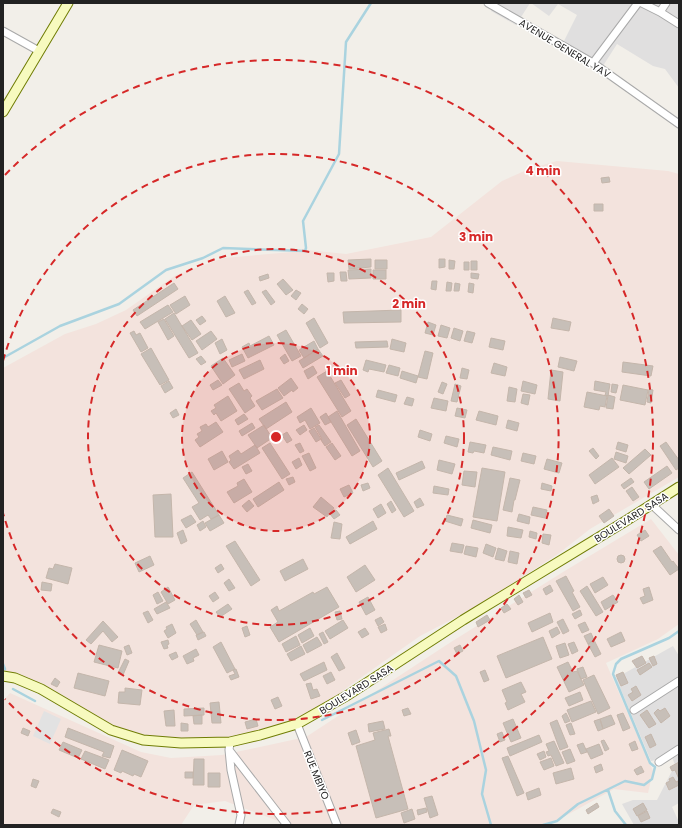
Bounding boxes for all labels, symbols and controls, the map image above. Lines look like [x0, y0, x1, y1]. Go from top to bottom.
street label: AVENUE GENERAL YAV [516, 15, 614, 82]
text: 4 min [525, 162, 561, 179]
text: 3 min [459, 228, 493, 245]
text: 2 min [392, 295, 426, 312]
text: 1 min [326, 362, 358, 379]
centre of rings [269, 430, 283, 444]
street label: BOULEVARD SASA [591, 488, 671, 546]
street label: BOULEVARD SASA [316, 660, 396, 718]
street label: RUE MBIYO [300, 748, 333, 802]

